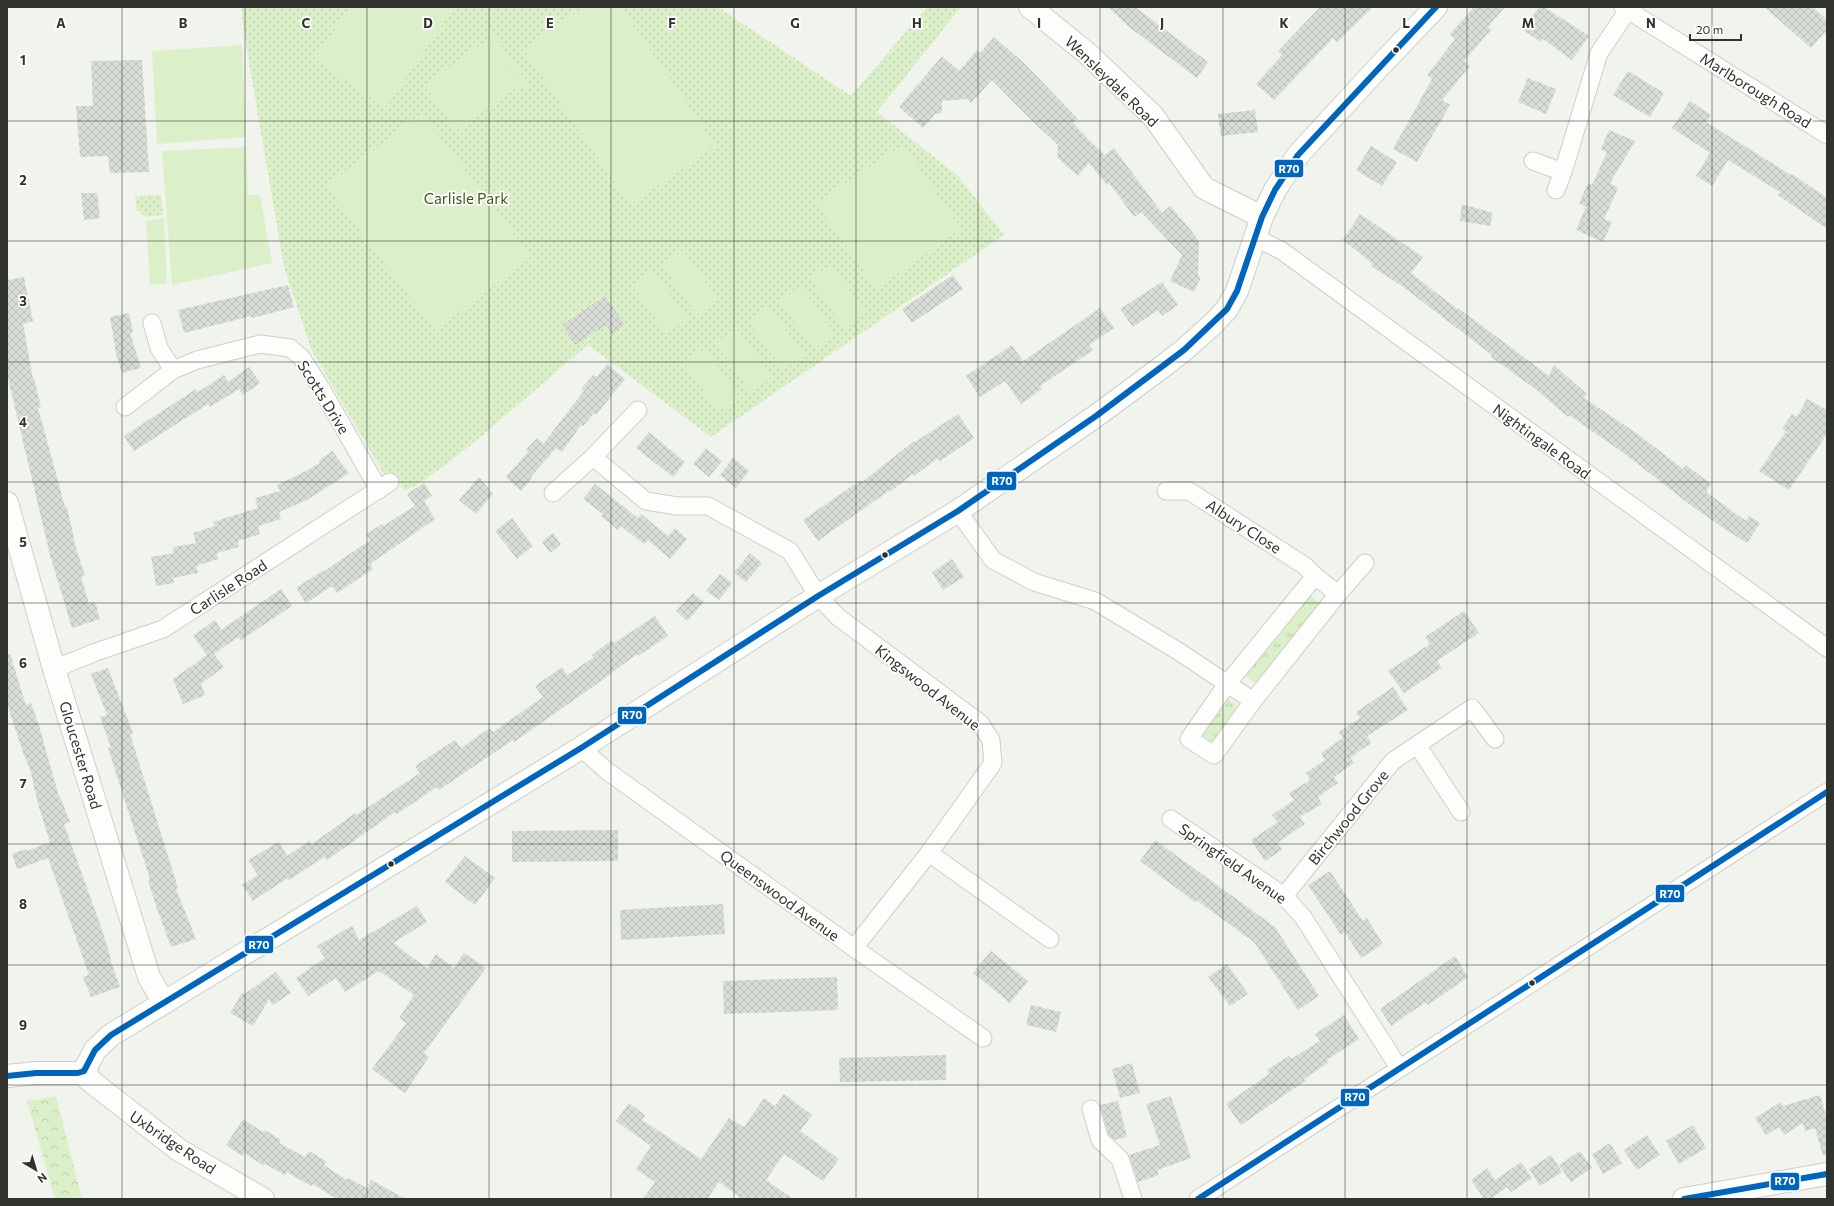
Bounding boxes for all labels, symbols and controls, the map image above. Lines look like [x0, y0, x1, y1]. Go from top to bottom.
text: A [56, 15, 66, 31]
text: B [179, 15, 188, 31]
text: C [302, 15, 311, 31]
text: D [423, 15, 433, 31]
text: E [546, 15, 554, 31]
text: F [668, 15, 676, 31]
text: G [790, 15, 800, 31]
text: H [912, 15, 922, 31]
text: I [1037, 15, 1041, 31]
text: J [1160, 15, 1164, 31]
text: K [1279, 15, 1289, 31]
text: L [1402, 15, 1410, 31]
text: M [1522, 15, 1534, 31]
text: N [1646, 15, 1656, 31]
scale bar [1690, 16, 1741, 42]
text: 20 m [1696, 22, 1723, 36]
street label: Wensleydale Road [1062, 32, 1162, 130]
unlabelled marker [1391, 45, 1401, 55]
street label: Marlborough Road [1697, 49, 1815, 131]
text: 1 [20, 52, 26, 68]
line badge: R70 [1274, 159, 1304, 178]
text: R70 [1279, 162, 1299, 175]
text: 2 [19, 172, 27, 188]
park label: Carlisle Park [424, 189, 508, 207]
text: 3 [19, 293, 27, 309]
street label: Scotts Drive [294, 357, 354, 437]
street label: Nightingale Road [1490, 400, 1594, 482]
text: 4 [19, 414, 27, 430]
line badge: R70 [986, 471, 1017, 491]
text: R70 [992, 474, 1012, 487]
street label: Albury Close [1203, 495, 1285, 557]
text: 5 [19, 534, 27, 550]
unlabelled marker [880, 550, 890, 560]
street label: Carlisle Road [186, 555, 270, 619]
street label: Kingswood Avenue [872, 640, 984, 734]
text: 6 [19, 655, 27, 671]
street label: Gloucester Road [56, 699, 106, 811]
line badge: R70 [617, 706, 647, 725]
text: R70 [622, 708, 642, 721]
street label: Birchwood Grove [1304, 766, 1392, 868]
text: 7 [19, 775, 27, 791]
street label: Springfield Avenue [1176, 819, 1290, 907]
street label: Queenswood Avenue [717, 846, 843, 944]
unlabelled marker [386, 859, 396, 869]
line badge: R70 [1655, 884, 1685, 903]
text: R70 [1660, 887, 1680, 900]
text: 8 [19, 896, 27, 912]
line badge: R70 [244, 935, 274, 954]
text: R70 [249, 938, 269, 951]
unlabelled marker [1527, 978, 1537, 988]
text: 9 [19, 1017, 27, 1033]
line badge: R70 [1340, 1088, 1370, 1107]
text: R70 [1345, 1090, 1365, 1103]
street label: Uxbridge Road [126, 1107, 220, 1177]
north arrow [16, 1150, 56, 1190]
text: N [35, 1171, 50, 1186]
line badge: R70 [1770, 1172, 1800, 1191]
text: R70 [1775, 1174, 1795, 1187]

